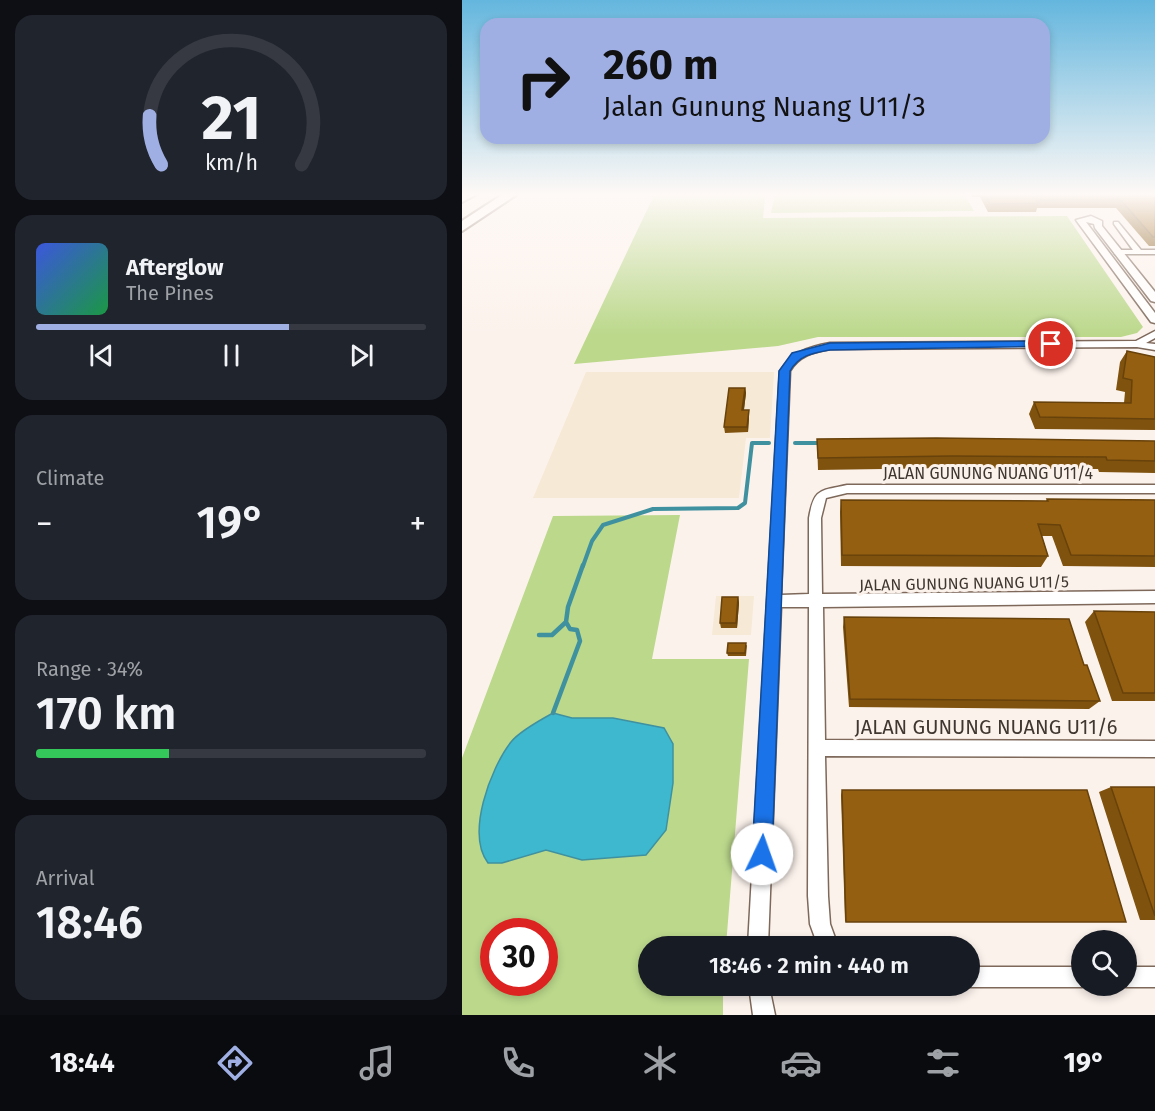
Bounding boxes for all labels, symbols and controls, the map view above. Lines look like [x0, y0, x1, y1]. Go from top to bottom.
text: 260 m [603, 40, 718, 90]
icon: right [504, 42, 582, 120]
text: 21 [201, 81, 261, 156]
text: Jalan Gunung Nuang U11/3 [603, 91, 926, 123]
text: km/h [204, 150, 258, 176]
text: Afterglow [126, 254, 223, 281]
text: The Pines [126, 281, 213, 305]
pin [1025, 318, 1076, 369]
icon: arrive [1034, 327, 1067, 360]
icon: previous [85, 339, 118, 372]
icon: pause [215, 339, 248, 372]
icon: next [345, 339, 378, 372]
street label: JALAN GUNUNG NUANG U11/4 [883, 464, 1093, 483]
text: Climate [36, 466, 104, 490]
text: 19° [197, 496, 265, 550]
text: − [36, 504, 53, 544]
text: + [410, 504, 426, 544]
street label: JALAN GUNUNG NUANG U11/5 [859, 572, 1069, 595]
text: Range · 34% [36, 657, 143, 681]
text: 170 km [36, 687, 176, 741]
street label: JALAN GUNUNG NUANG U11/6 [855, 715, 1117, 739]
position arrow [730, 822, 794, 886]
text: Arrival [36, 866, 95, 890]
text: 18:46 [36, 896, 143, 950]
speed limit sign: 30 [480, 918, 558, 996]
map controls [1071, 930, 1137, 996]
button: search [1071, 930, 1137, 996]
text: 18:46 · 2 min · 440 m [709, 952, 909, 979]
icon: directions [214, 1042, 256, 1084]
icon: music [356, 1042, 398, 1084]
icon: phone [497, 1042, 539, 1084]
icon: climate [639, 1042, 681, 1084]
icon: car [780, 1042, 822, 1084]
icon: filters [922, 1042, 964, 1084]
text: 18:44 [50, 1047, 115, 1079]
text: 19° [1063, 1047, 1105, 1079]

